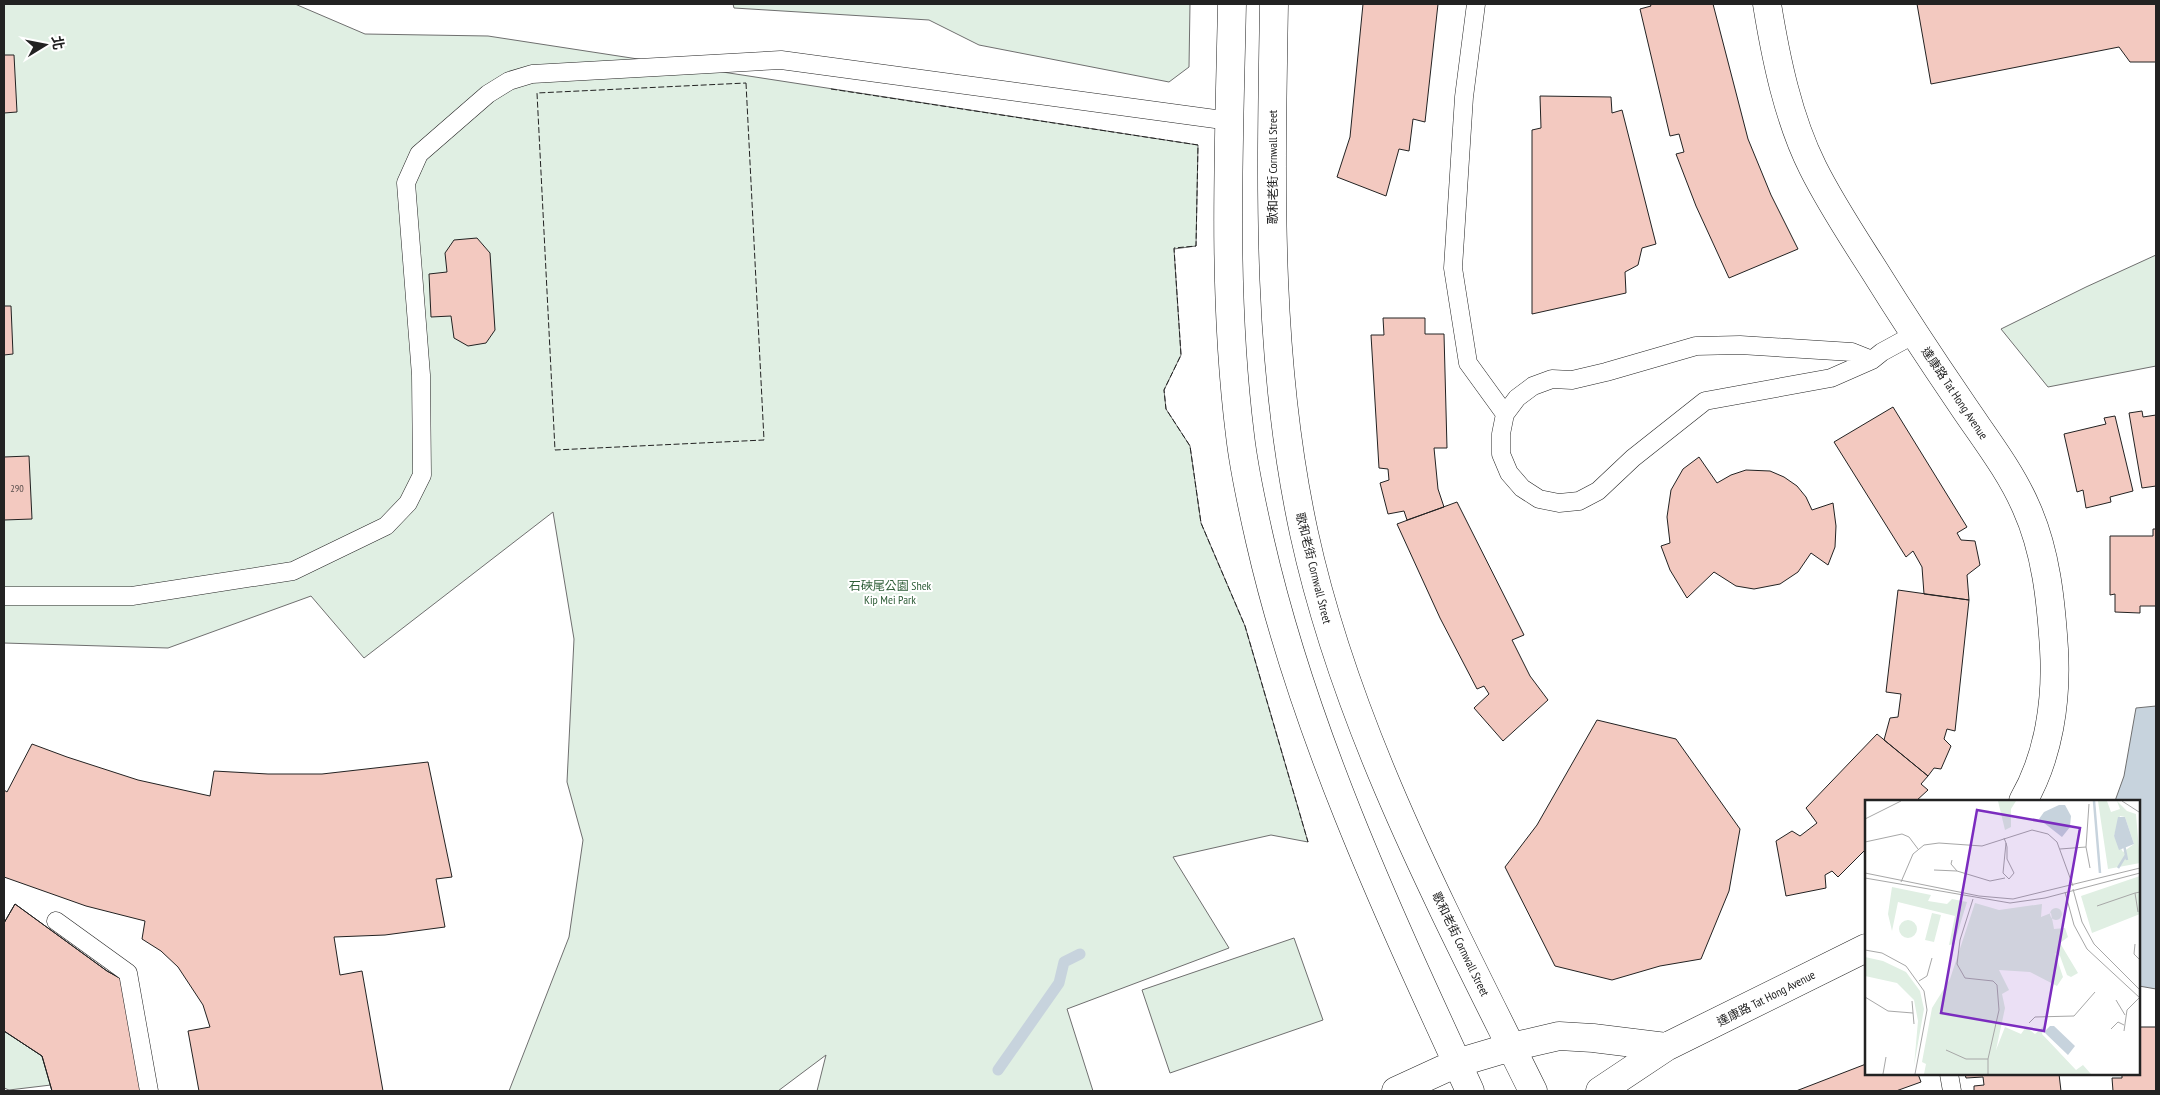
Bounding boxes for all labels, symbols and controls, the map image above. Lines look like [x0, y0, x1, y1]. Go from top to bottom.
north arrow [20, 20, 70, 70]
text: 北 [48, 34, 68, 51]
street label: 歌和老街 Cornwall Street [1265, 109, 1280, 224]
street label: 達康路 Tat Hong Avenue [1919, 344, 1991, 442]
house number: 290 [10, 482, 24, 495]
street label: 歌和老街 Cornwall Street [1293, 511, 1335, 626]
park label: 石硤尾公園 Shek Kip Mei Park [849, 578, 932, 607]
inset map [1865, 800, 2140, 1075]
street label: 歌和老街 Cornwall Street [1429, 889, 1493, 999]
street label: 達康路 Tat Hong Avenue [1714, 967, 1818, 1029]

